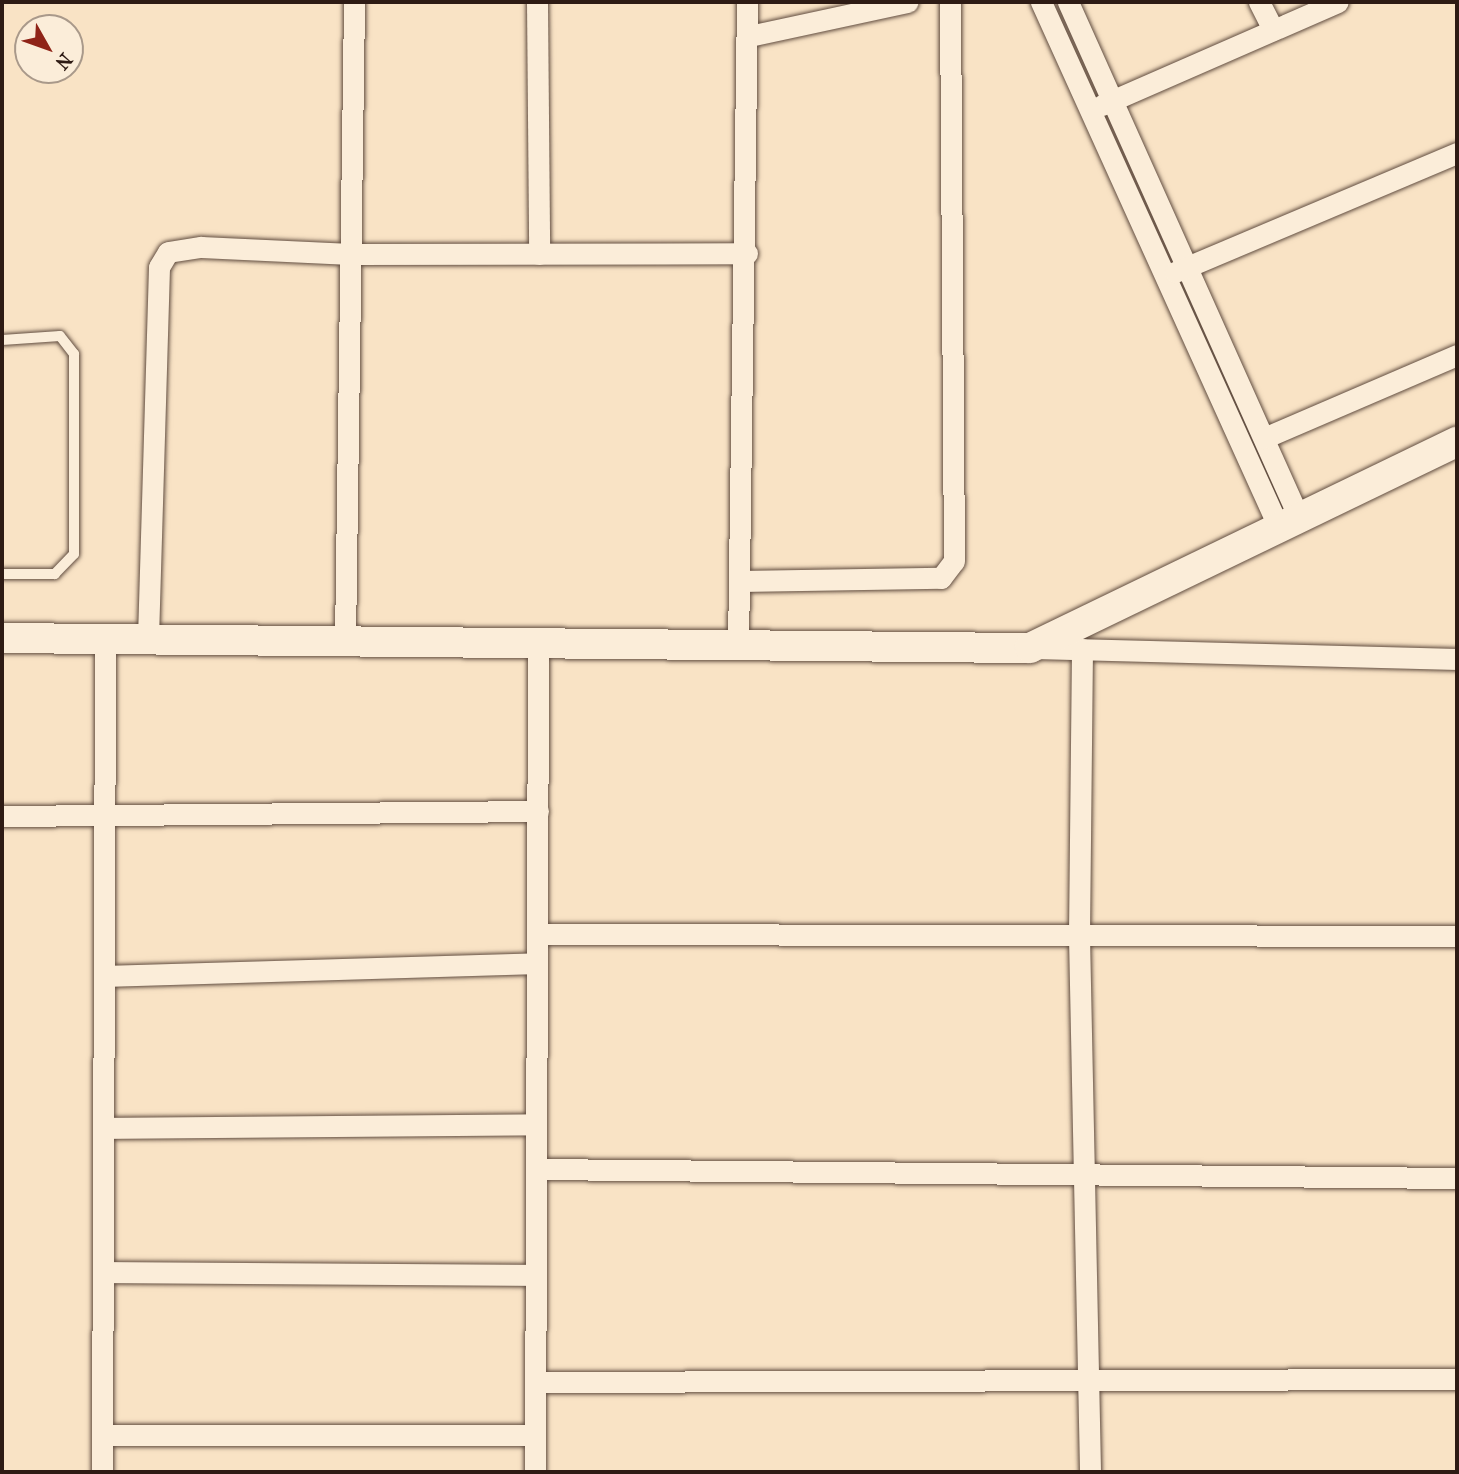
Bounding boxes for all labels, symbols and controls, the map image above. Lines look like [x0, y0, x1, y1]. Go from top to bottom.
north arrow [14, 14, 84, 84]
text: N [50, 49, 77, 74]

